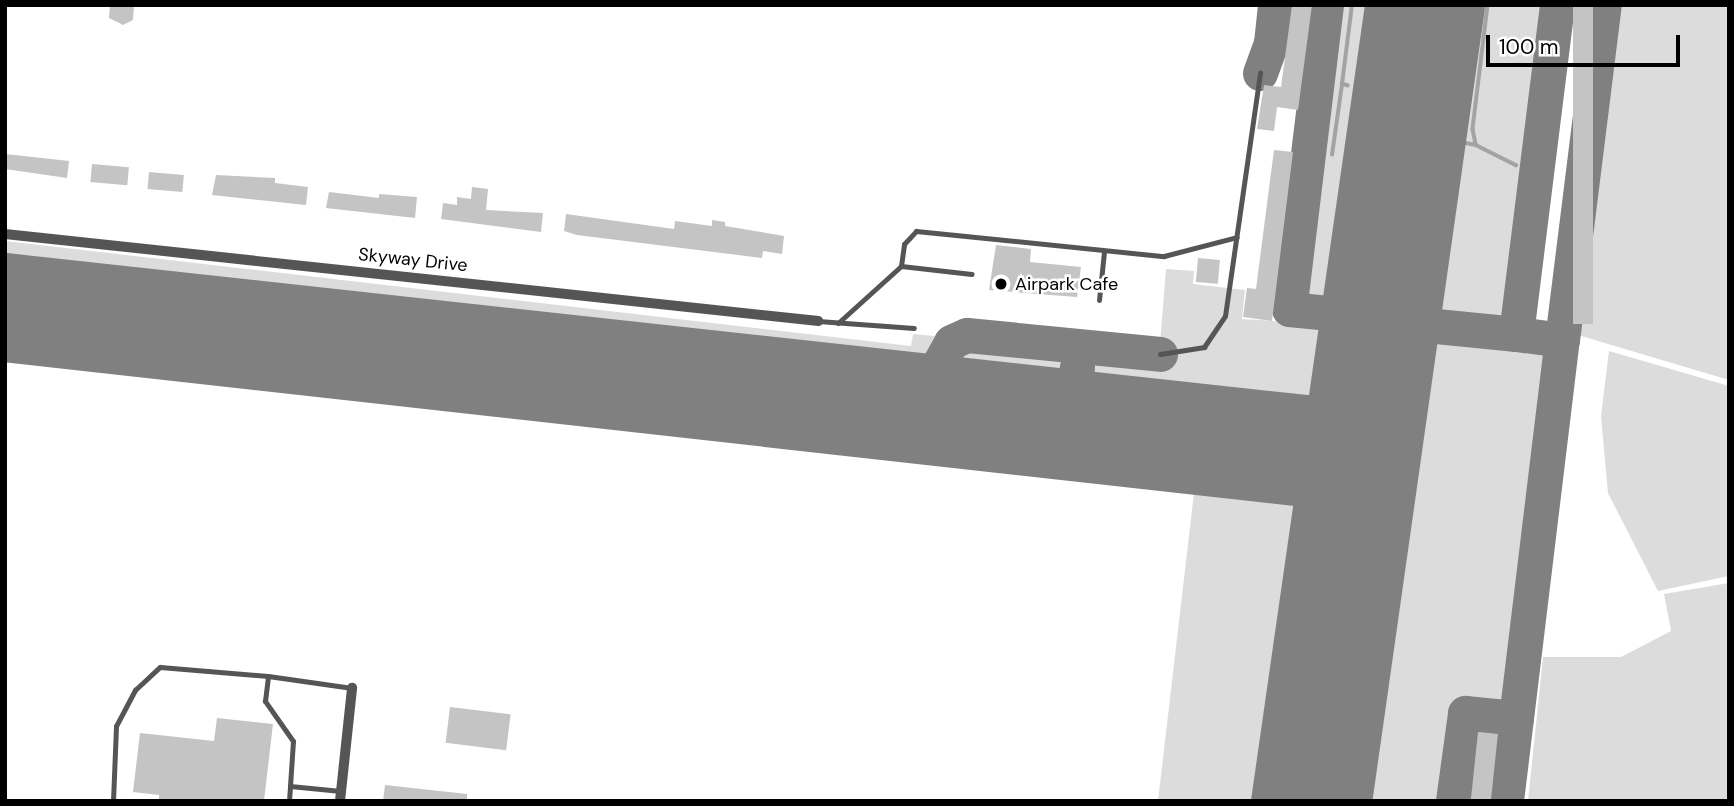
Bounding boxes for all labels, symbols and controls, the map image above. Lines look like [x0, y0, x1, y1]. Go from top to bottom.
scale bar [1489, 21, 1683, 65]
text: 100 m [1499, 33, 1559, 61]
street label: Skyway Drive [357, 244, 469, 276]
place label: Airpark Cafe [1015, 273, 1118, 295]
marker: Airpark Cafe [993, 276, 1009, 292]

